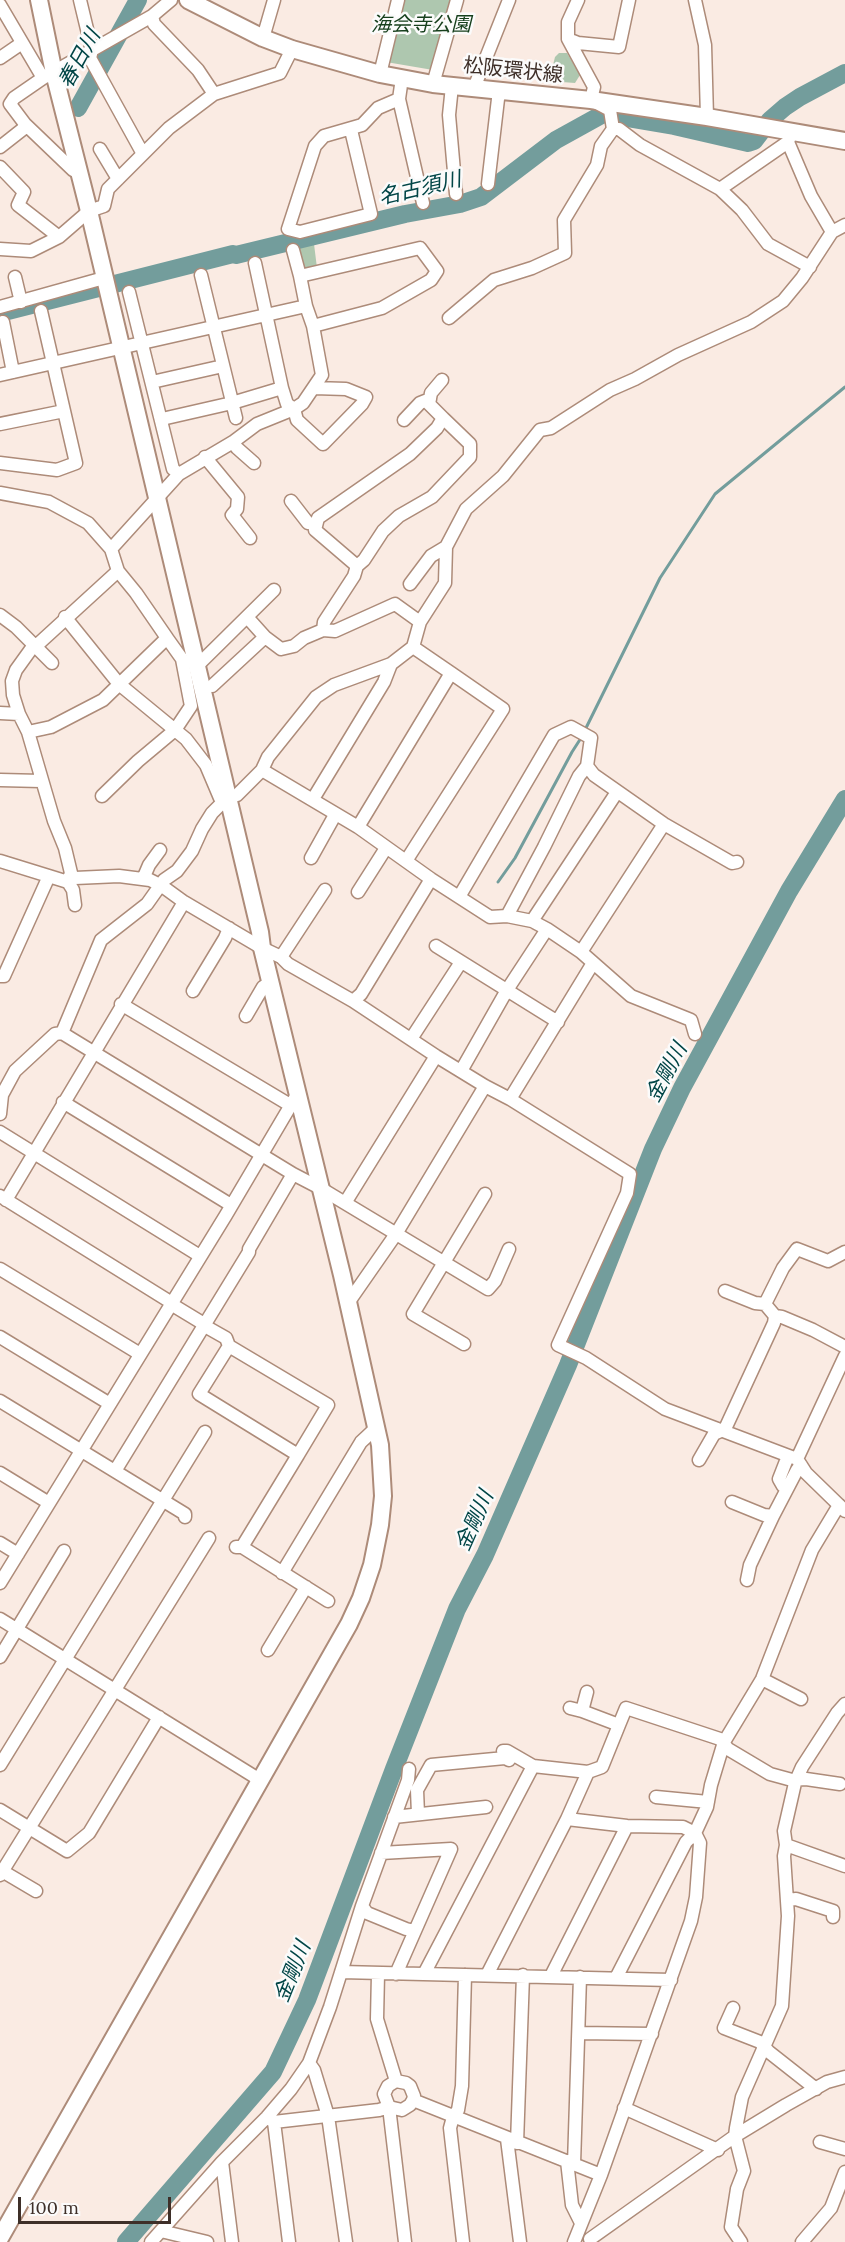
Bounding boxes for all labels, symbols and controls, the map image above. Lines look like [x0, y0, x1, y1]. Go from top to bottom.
park label: 海会寺公園 [371, 13, 471, 37]
water label: 春日川 [54, 25, 106, 93]
street label: 松阪環状線 [462, 54, 564, 88]
water label: 名古須川 [376, 167, 464, 211]
water label: 金剛川 [641, 1039, 693, 1107]
water label: 金剛川 [451, 1487, 499, 1555]
water label: 金剛川 [270, 1938, 316, 2006]
scale bar [21, 2185, 174, 2223]
text: 100 m [29, 2196, 79, 2219]

